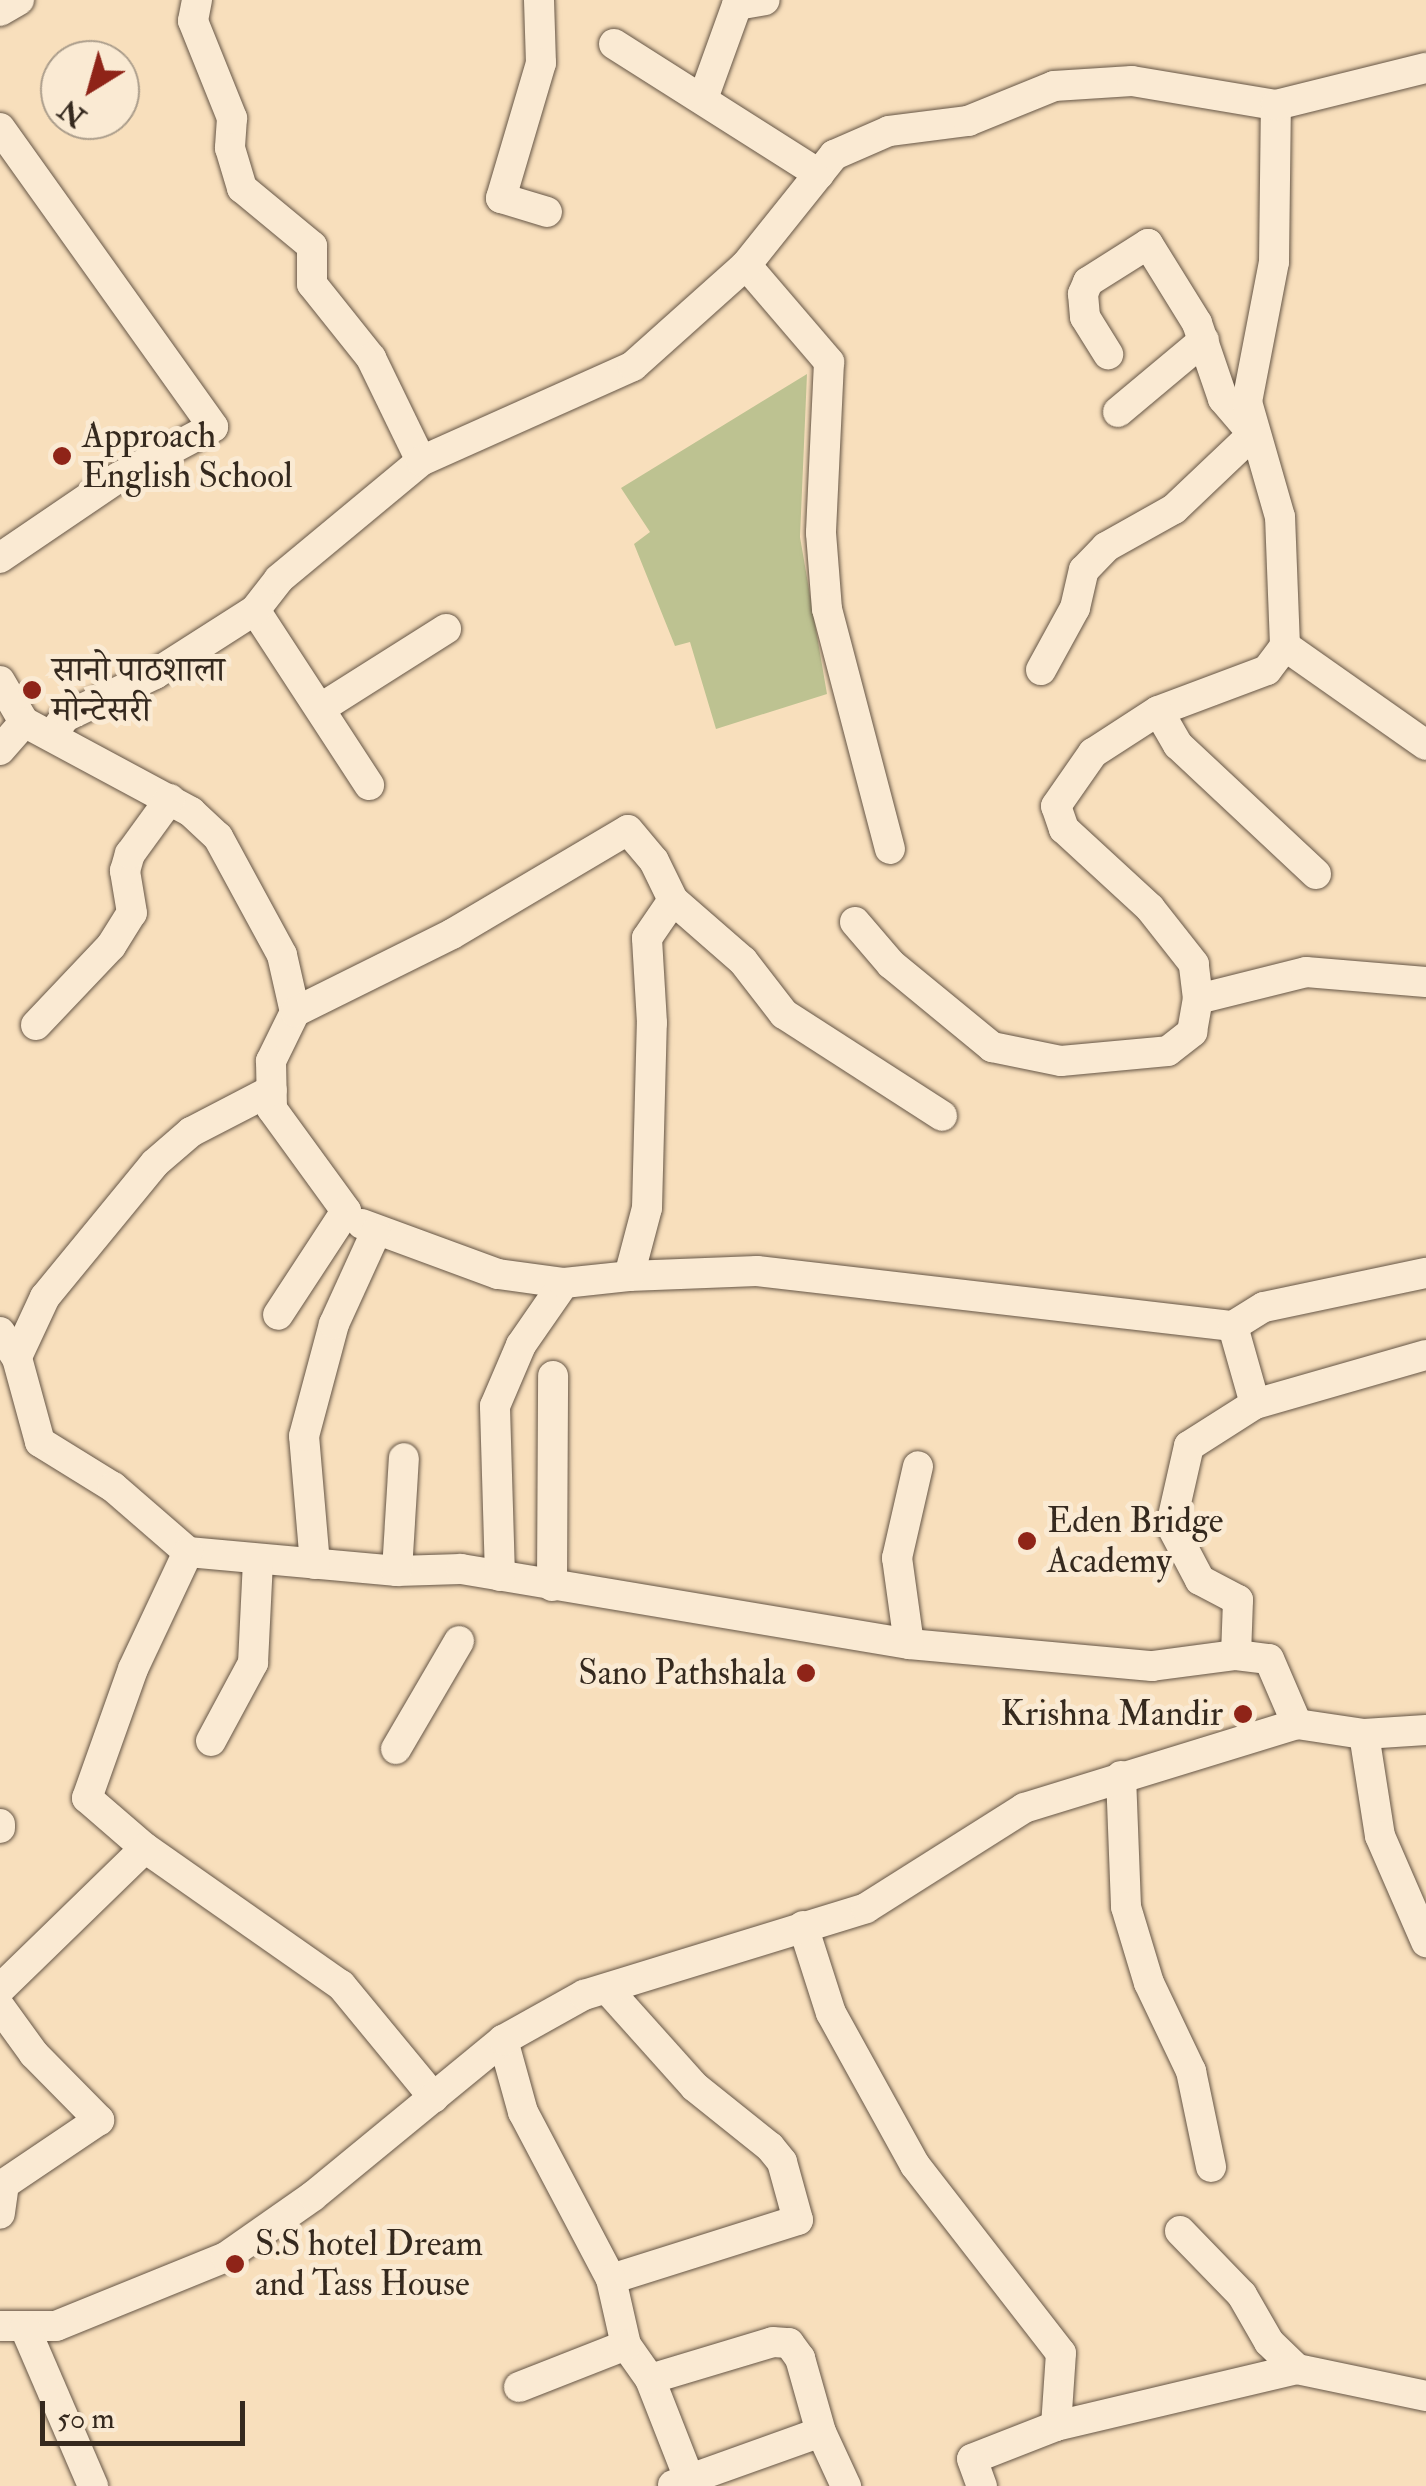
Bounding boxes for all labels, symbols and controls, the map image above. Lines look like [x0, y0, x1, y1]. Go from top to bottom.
north arrow [40, 40, 140, 140]
text: N [52, 91, 93, 134]
place label: Approach English School [82, 415, 293, 497]
marker: Approach English School [51, 445, 73, 467]
place label: सानो पाठशाला मोन्टेसरी [52, 649, 225, 731]
marker: सानो पाठशाला मोन्टेसरी [21, 679, 43, 701]
place label: Eden Bridge Academy [1047, 1500, 1223, 1582]
marker: Eden Bridge Academy [1016, 1530, 1038, 1552]
place label: Sano Pathshala [578, 1652, 786, 1694]
marker: Sano Pathshala [795, 1662, 817, 1684]
place label: Krishna Mandir [1001, 1693, 1223, 1735]
marker: Krishna Mandir [1232, 1703, 1254, 1725]
place label: S.S hotel Dream and Tass House [255, 2223, 483, 2305]
marker: S.S hotel Dream and Tass House [224, 2253, 246, 2275]
scale bar [45, 2381, 250, 2443]
text: 50 m [57, 2400, 115, 2437]

